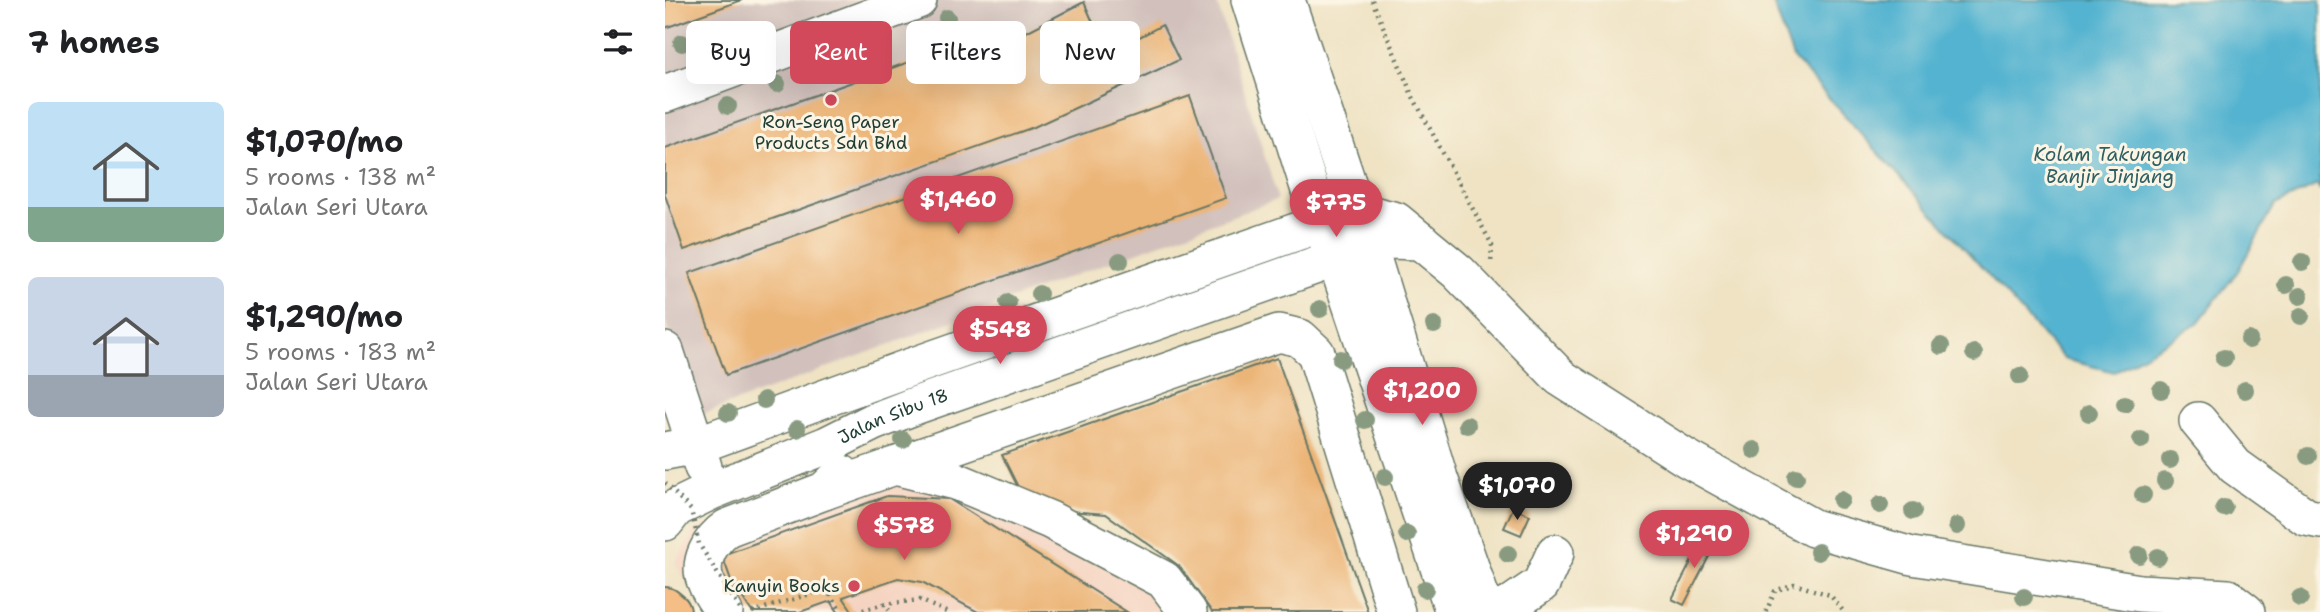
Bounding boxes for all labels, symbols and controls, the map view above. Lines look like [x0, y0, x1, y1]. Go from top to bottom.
chip: Buy [686, 21, 776, 84]
chip: Rent [790, 21, 892, 84]
chip: Filters [906, 21, 1026, 84]
chip: New [1040, 21, 1140, 84]
text: 7 homes [28, 22, 160, 63]
icon: filters [599, 23, 637, 61]
marker: Ron-Seng Paper Products Sdn Bhd [823, 92, 839, 108]
place label: Ron-Seng Paper Products Sdn Bhd [755, 110, 907, 155]
text: $1,070/mo [245, 121, 403, 162]
icon: home [84, 130, 168, 214]
water label: Kolam Takungan Banjir Jinjang [2033, 142, 2187, 189]
text: 5 rooms · 138 m² [245, 162, 436, 192]
pin: $1,460 [901, 176, 1015, 236]
pin: $775 [1295, 180, 1377, 239]
text: $1,460 [919, 184, 997, 214]
text: $775 [1306, 187, 1366, 217]
text: Jalan Seri Utara [245, 192, 428, 222]
text: $1,290/mo [245, 296, 403, 337]
icon: home [84, 305, 168, 389]
pin: $548 [959, 306, 1041, 366]
text: $548 [969, 314, 1031, 344]
text: 5 rooms · 183 m² [245, 337, 436, 367]
text: Jalan Seri Utara [245, 367, 428, 397]
pin: $1,200 [1365, 368, 1479, 427]
text: $1,200 [1383, 375, 1461, 405]
street label: Jalan Sibu 18 [834, 383, 952, 450]
pin: $1,070 [1460, 462, 1574, 522]
text: $1,070 [1478, 470, 1556, 500]
pin: $578 [863, 503, 945, 562]
text: $578 [873, 510, 935, 540]
pin: $1,290 [1637, 510, 1751, 570]
text: $1,290 [1655, 518, 1733, 548]
place label: Kanyin Books [724, 574, 840, 598]
marker: Kanyin Books [846, 578, 862, 594]

